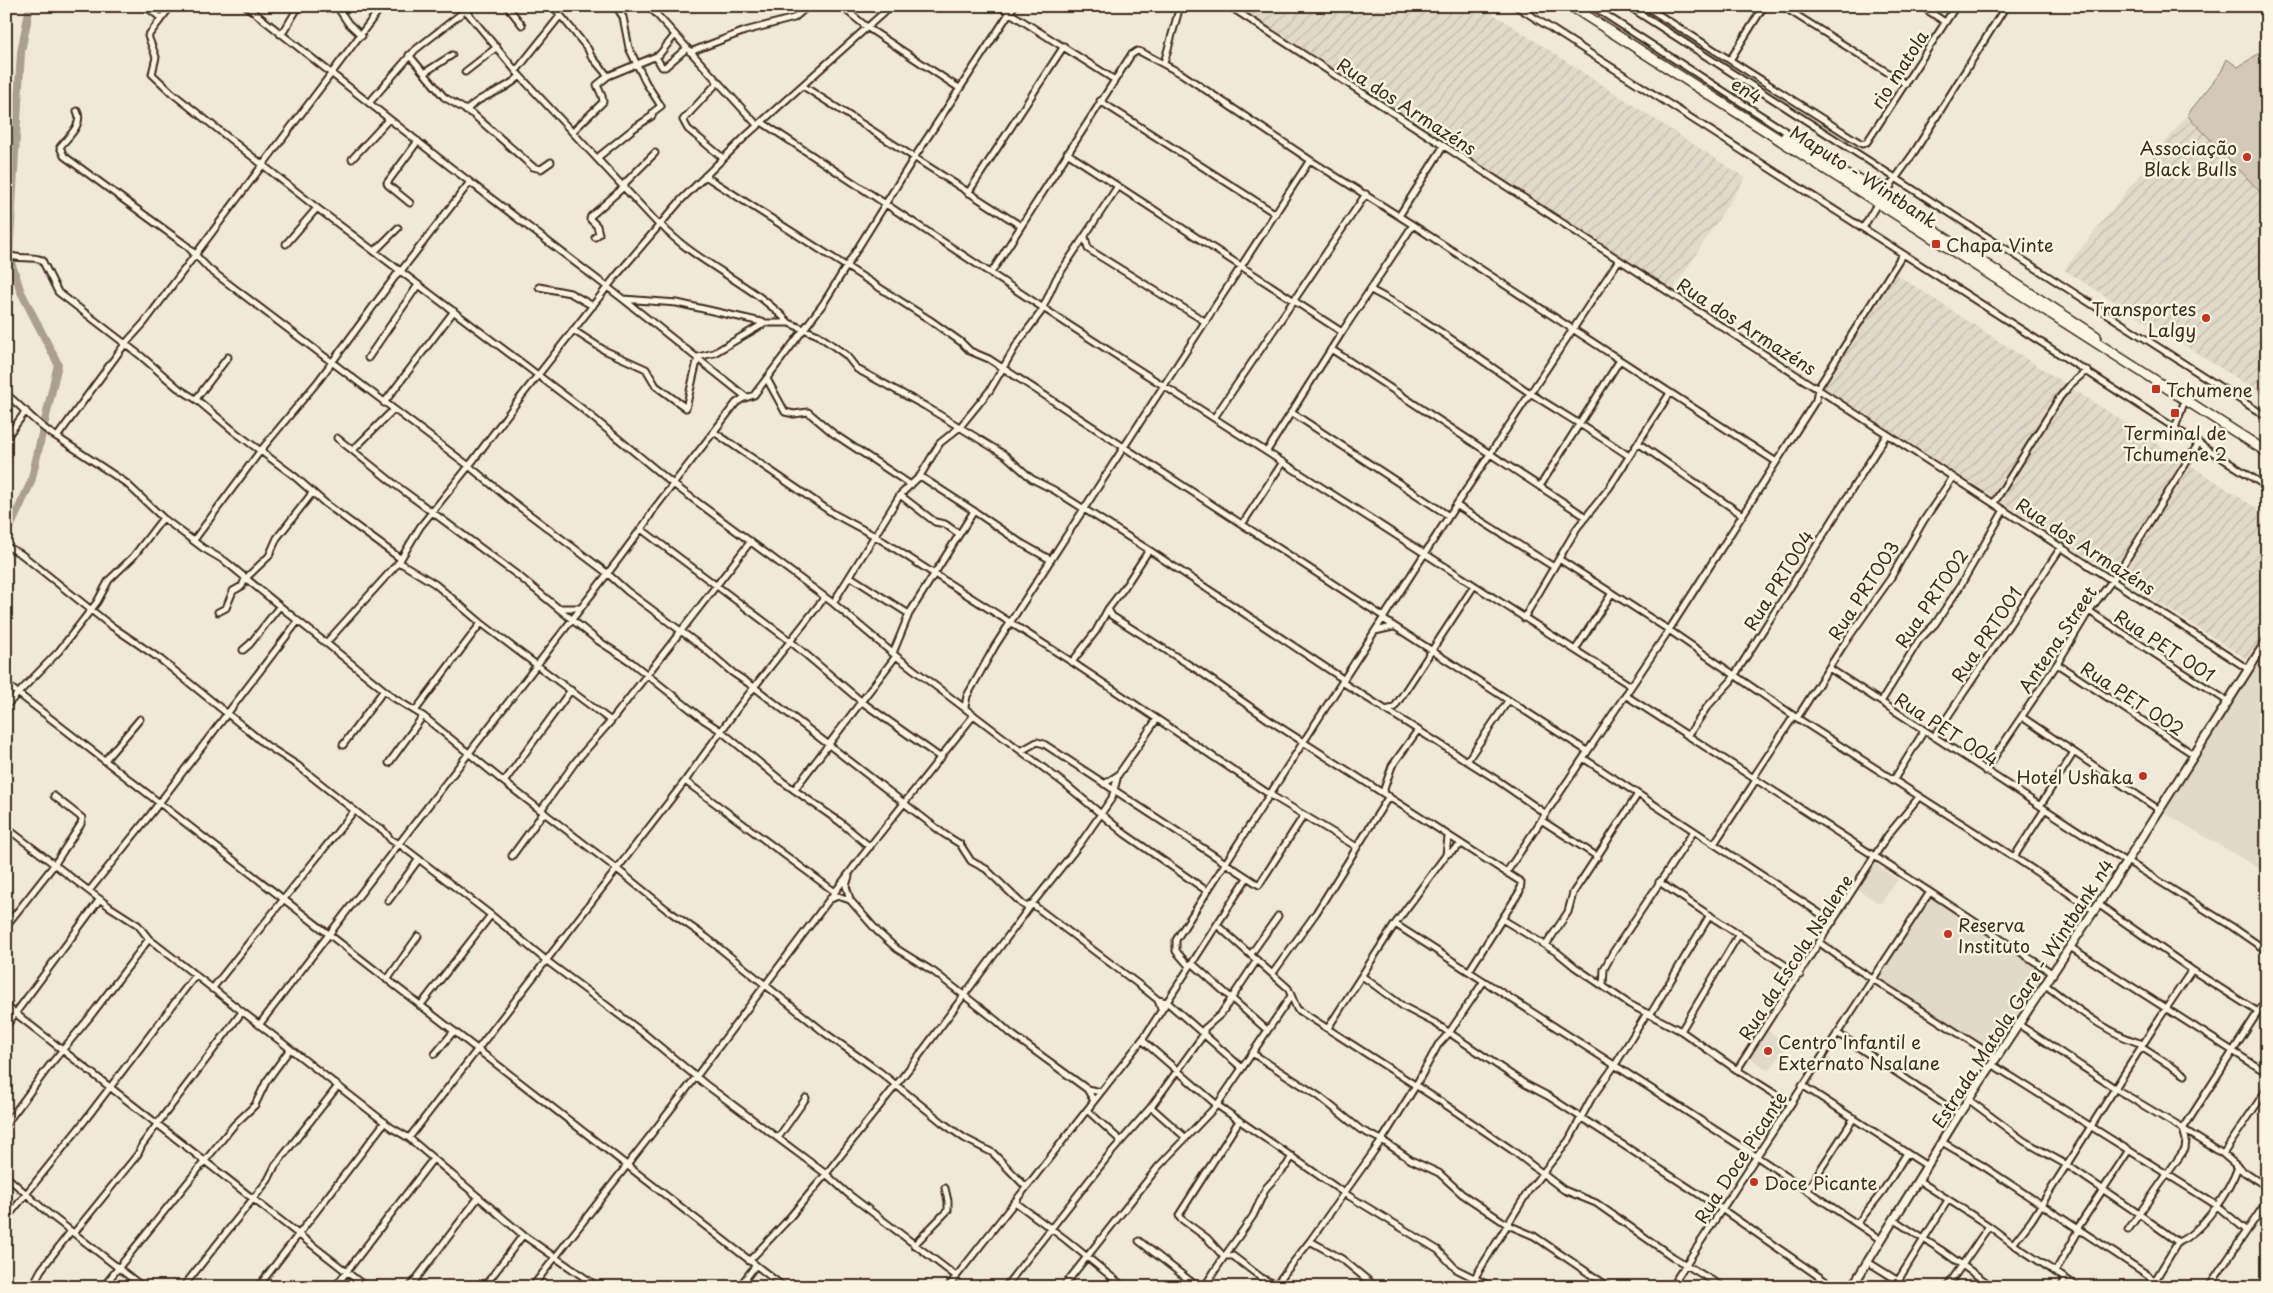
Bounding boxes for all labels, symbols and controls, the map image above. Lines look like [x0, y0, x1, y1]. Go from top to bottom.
street label: rio matola [1864, 24, 1935, 114]
street label: Rua dos Armazéns [1332, 51, 1482, 161]
street label: en4 [1726, 70, 1768, 110]
street label: Maputo - Wintbank [1785, 118, 1943, 234]
place label: Associação Black Bulls [2140, 134, 2237, 182]
marker: Associação Black Bulls [2241, 151, 2253, 163]
place label: Chapa Vinte [1946, 231, 2054, 258]
marker: Chapa Vinte [1930, 238, 1942, 250]
street label: Rua dos Armazéns [1672, 271, 1822, 381]
place label: Transportes Lalgy [2092, 295, 2196, 343]
marker: Transportes Lalgy [2200, 312, 2212, 324]
place label: Tchumene [2166, 376, 2253, 403]
marker: Tchumene [2150, 383, 2162, 395]
marker: Terminal de Tchumene 2 [2169, 407, 2181, 419]
place label: Terminal de Tchumene 2 [2123, 419, 2227, 467]
street label: Rua dos Armazéns [2011, 491, 2161, 601]
street label: Rua PRT004 [1736, 525, 1820, 635]
street label: Rua PRT003 [1821, 535, 1905, 645]
street label: Rua PRT002 [1888, 543, 1974, 653]
street label: Antena Street [2011, 580, 2103, 698]
street label: Rua PRT001 [1944, 581, 2028, 687]
street label: Rua PET 001 [2109, 602, 2221, 688]
street label: Rua PET 002 [2076, 654, 2190, 742]
street label: Rua PET 004 [1890, 685, 2004, 773]
place label: Hotel Ushaka [2017, 763, 2134, 790]
marker: Hotel Ushaka [2137, 770, 2149, 782]
street label: Estrada Matola Gare - Wintbank n4 [1925, 853, 2119, 1133]
street label: Rua da Escola Nsalene [1731, 869, 1859, 1045]
place label: Reserva Instituto [1958, 911, 2030, 959]
marker: Reserva Instituto [1942, 928, 1954, 940]
place label: Centro Infantil e Externato Nsalane [1778, 1028, 1940, 1076]
marker: Centro Infantil e Externato Nsalane [1762, 1045, 1774, 1057]
street label: Rua Doce Picante [1687, 1085, 1793, 1228]
place label: Doce Picante [1764, 1169, 1877, 1196]
marker: Doce Picante [1748, 1176, 1760, 1188]

